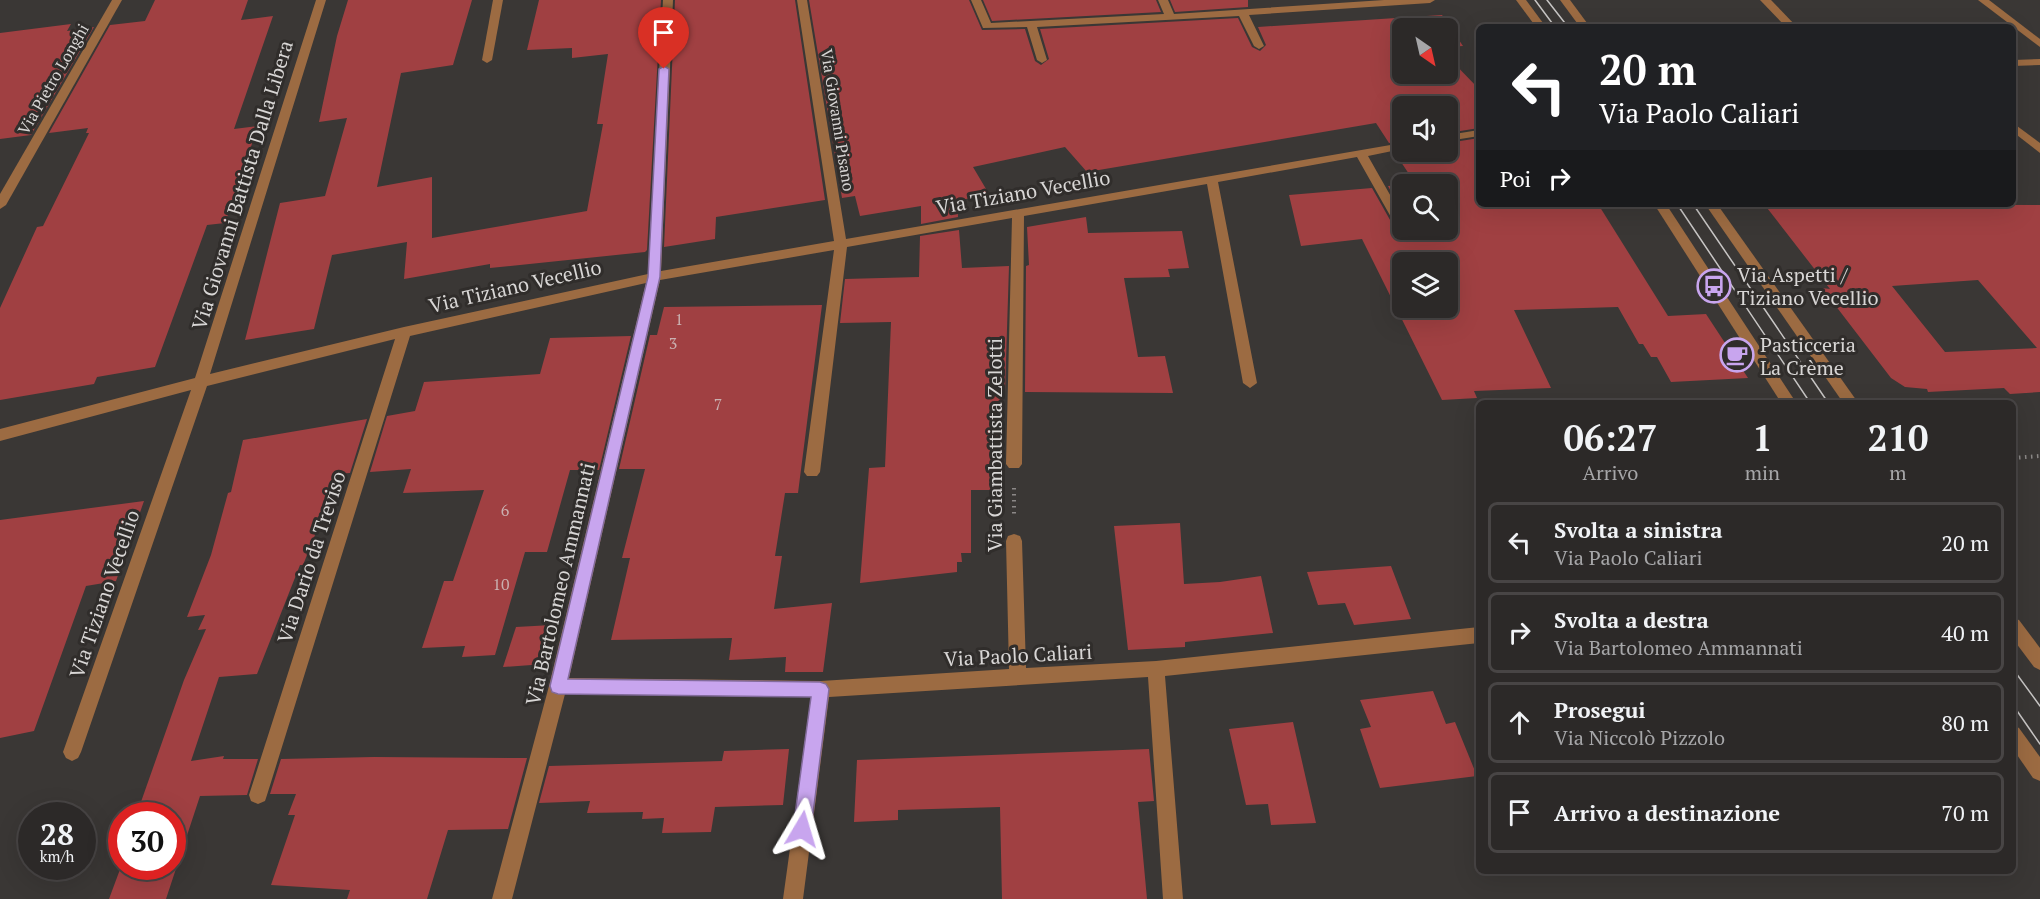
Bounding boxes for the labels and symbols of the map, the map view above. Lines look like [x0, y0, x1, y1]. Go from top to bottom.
pin [638, 7, 689, 69]
north arrow [1392, 18, 1458, 84]
street label: Via Pietro Longhi [12, 19, 94, 139]
street label: Via Giovanni Battista Dalla Libera [185, 37, 299, 333]
street label: Via Giovanni Pisano [816, 47, 860, 193]
street label: Via Tiziano Vecellio [934, 163, 1112, 221]
street label: Via Tiziano Vecellio [426, 253, 604, 319]
place label: Via Aspetti / Tiziano Vecellio [1737, 261, 1879, 311]
bus stop icon: Via Aspetti / Tiziano Vecellio [1696, 268, 1732, 304]
house number: 1 [675, 308, 683, 330]
place label: Pasticceria La Crème [1760, 331, 1856, 381]
house number: 3 [669, 332, 677, 354]
cafe icon: Pasticceria La Crème [1719, 337, 1755, 373]
street label: Via Giambattista Zelotti [981, 338, 1008, 552]
house number: 7 [714, 393, 722, 415]
street label: Via Bartolomeo Ammannati [519, 460, 601, 708]
street label: Via Dario da Treviso [270, 467, 352, 647]
house number: 6 [501, 499, 510, 521]
street label: Via Tiziano Vecellio [63, 506, 145, 682]
house number: 10 [492, 573, 510, 595]
street label: Via Paolo Caliari [943, 638, 1093, 672]
position arrow [770, 797, 834, 861]
speed limit sign: 30 [108, 802, 186, 880]

